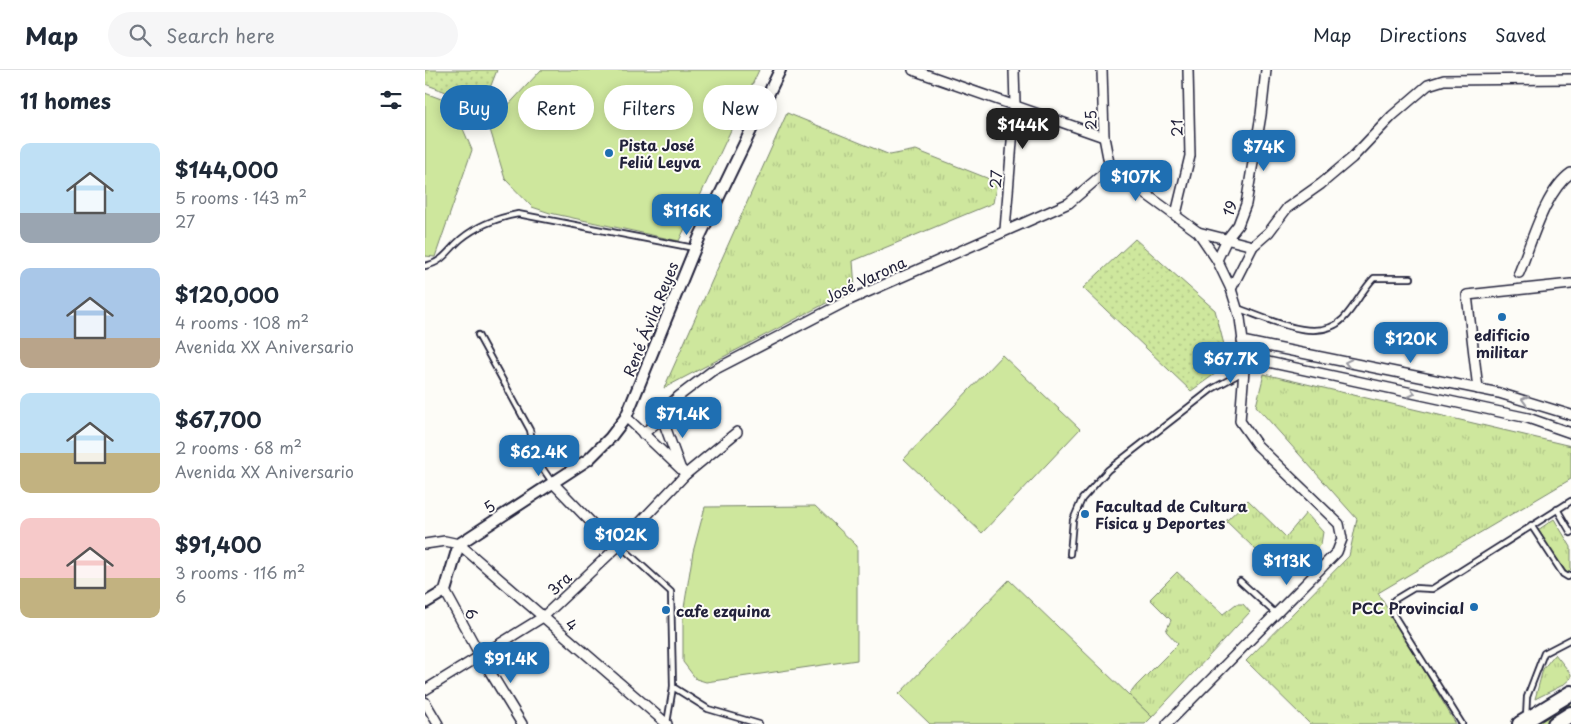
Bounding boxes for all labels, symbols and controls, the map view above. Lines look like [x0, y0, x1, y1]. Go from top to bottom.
search box [108, 12, 458, 57]
text: Map [25, 17, 78, 53]
icon: search [126, 21, 154, 49]
text: Search here [166, 21, 275, 49]
text: Map [1313, 21, 1351, 48]
text: Directions [1379, 21, 1467, 48]
text: Saved [1495, 21, 1546, 48]
text: 11 homes [20, 84, 111, 116]
chip: Buy [440, 85, 508, 130]
chip: Rent [518, 85, 594, 130]
chip: Filters [604, 85, 693, 130]
chip: New [703, 85, 777, 130]
icon: filters [377, 86, 405, 114]
pin: $144K [988, 108, 1058, 150]
street label: 25 [1078, 110, 1102, 130]
text: $144K [997, 112, 1049, 136]
street label: 21 [1164, 119, 1188, 137]
pin: $74K [1234, 129, 1294, 172]
place label: Pista José Feliú Leyva [619, 133, 702, 173]
text: $74K [1243, 134, 1285, 158]
marker: Pista José Feliú Leyva [603, 147, 615, 159]
text: $144,000 [175, 153, 278, 185]
pin: $107K [1101, 160, 1171, 202]
icon: home [60, 163, 120, 223]
text: $107K [1111, 164, 1161, 188]
street label: 27 [983, 168, 1007, 189]
text: 5 rooms · 143 m² [175, 185, 307, 209]
pin: $116K [652, 194, 722, 236]
street label: 19 [1216, 197, 1242, 219]
text: $116K [663, 198, 711, 222]
text: 27 [175, 209, 195, 233]
street label: José Varona [820, 250, 910, 308]
street label: René Ávila Reyes [616, 258, 684, 380]
text: $120,000 [175, 278, 279, 310]
icon: home [60, 288, 120, 348]
text: 4 rooms · 108 m² [175, 310, 309, 334]
marker: edificio militar [1496, 311, 1508, 323]
pin: $120K [1376, 322, 1446, 364]
place label: edificio militar [1474, 323, 1530, 363]
text: $120K [1385, 326, 1437, 350]
text: Avenida XX Aniversario [175, 334, 354, 358]
pin: $67.7K [1190, 342, 1272, 384]
text: $67.7K [1204, 346, 1258, 370]
one-way arrow [1344, 358, 1353, 369]
one-way arrow [1408, 387, 1416, 398]
one-way arrow [1521, 395, 1529, 405]
pin: $71.4K [642, 396, 724, 439]
text: $71.4K [656, 401, 710, 425]
text: $67,700 [175, 403, 262, 435]
icon: home [60, 413, 120, 473]
pin: $62.4K [498, 434, 580, 477]
text: 2 rooms · 68 m² [175, 435, 302, 459]
text: $62.4K [510, 439, 568, 463]
text: Avenida XX Aniversario [175, 459, 354, 483]
street label: 5 [479, 494, 499, 518]
place label: Facultad de Cultura Física y Deportes [1095, 494, 1248, 534]
marker: Facultad de Cultura Física y Deportes [1079, 508, 1091, 520]
pin: $102K [586, 518, 656, 560]
text: $102K [595, 522, 647, 546]
text: $91,400 [175, 528, 262, 560]
icon: home [60, 538, 120, 598]
pin: $113K [1252, 544, 1322, 586]
text: $113K [1263, 548, 1311, 572]
text: 3 rooms · 116 m² [175, 560, 305, 584]
street label: 3ra [542, 565, 577, 600]
text: 6 [175, 584, 186, 608]
place label: PCC Provincial [1352, 596, 1464, 619]
place label: cafe ezquina [676, 599, 771, 622]
marker: PCC Provincial [1468, 601, 1480, 613]
street label: 6 [459, 603, 485, 623]
marker: cafe ezquina [660, 604, 672, 616]
street label: 4 [561, 612, 583, 636]
pin: $91.4K [470, 642, 552, 684]
text: $91.4K [484, 646, 538, 670]

